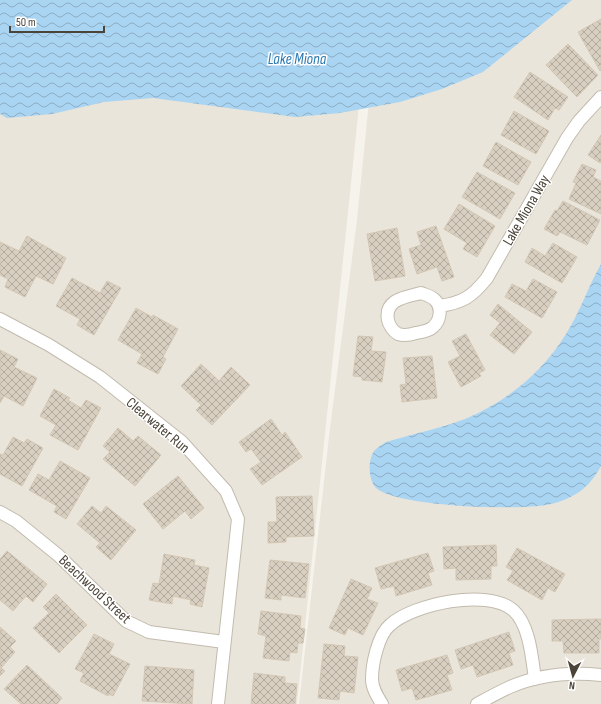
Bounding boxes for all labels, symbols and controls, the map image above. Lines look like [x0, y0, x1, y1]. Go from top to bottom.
scale bar [10, 8, 104, 34]
text: 50 m [16, 15, 36, 30]
water label: Lake Miona [268, 50, 327, 69]
street label: Lake Miona Way [499, 171, 554, 249]
street label: Clearwater Run [122, 393, 193, 457]
street label: Beachwood Street [55, 551, 135, 628]
north arrow [553, 656, 593, 696]
text: N [568, 679, 576, 692]

